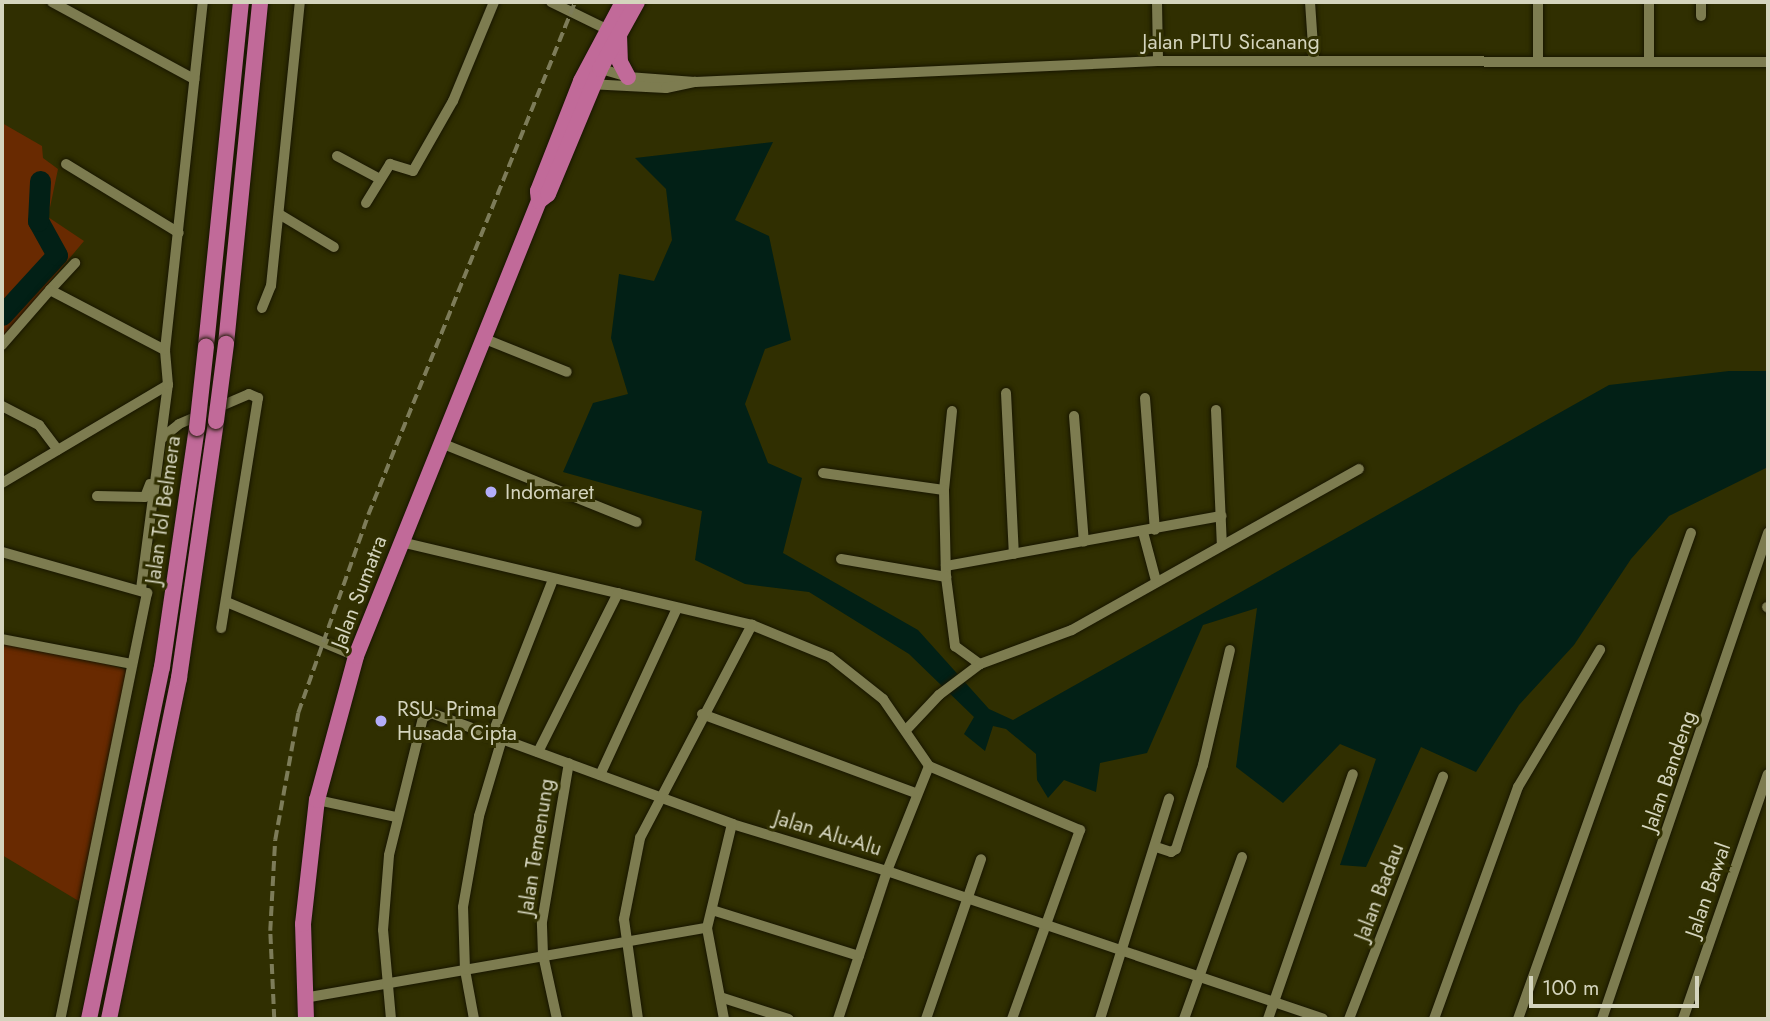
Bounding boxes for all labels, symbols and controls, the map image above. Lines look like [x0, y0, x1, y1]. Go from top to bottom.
street label: Jalan PLTU Sicanang [1142, 29, 1320, 55]
street label: Jalan Tol Belmera [140, 434, 186, 586]
place label: Indomaret [505, 479, 594, 505]
marker: Indomaret [483, 484, 499, 500]
street label: Jalan Sumatra [326, 532, 392, 652]
place label: RSU. Prima Husada Cipta [397, 696, 517, 746]
street label: Jalan Bandeng [1637, 707, 1701, 835]
marker: RSU. Prima Husada Cipta [371, 711, 391, 731]
street label: Jalan Temenung [513, 777, 559, 917]
street label: Jalan Alu-Alu [771, 805, 885, 861]
street label: Jalan Bawal [1680, 839, 1736, 941]
street label: Jalan Badau [1349, 840, 1409, 944]
scale bar [1532, 962, 1702, 1006]
text: 100 m [1542, 973, 1599, 1003]

